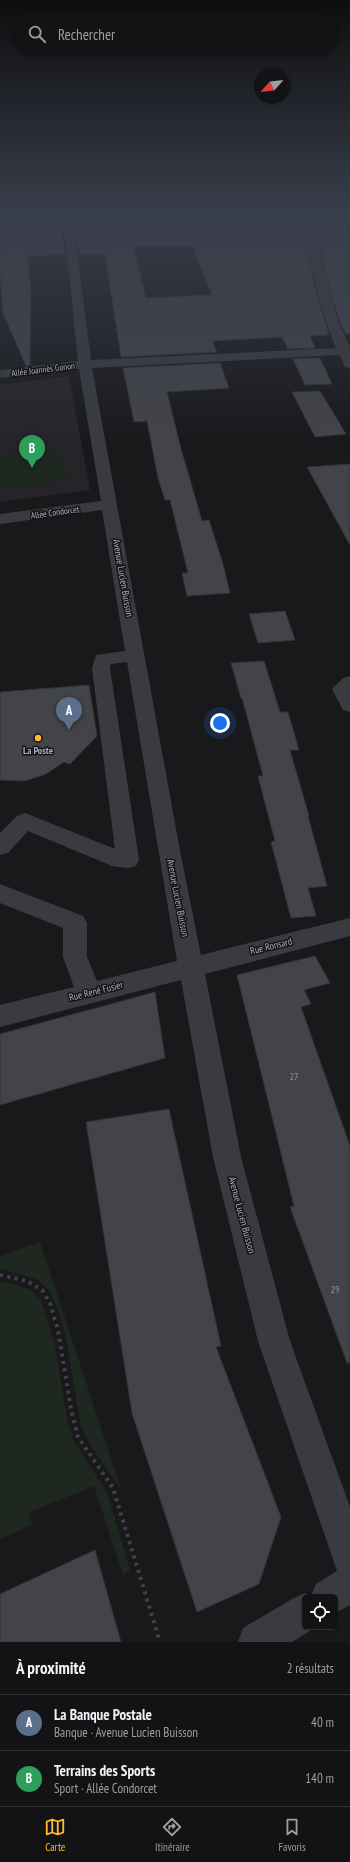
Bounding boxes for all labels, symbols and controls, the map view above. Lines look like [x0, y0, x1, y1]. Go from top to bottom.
search box [12, 12, 338, 56]
icon: search [26, 23, 48, 45]
text: Rechercher [58, 25, 115, 44]
north arrow [254, 68, 290, 104]
street label: Allée Joannès Gonon [11, 360, 76, 378]
pin: B [19, 435, 45, 468]
street label: Allée Condorcet [30, 503, 81, 521]
street label: Avenue Lucien Buisson [110, 538, 136, 618]
pin: A [56, 697, 82, 730]
your location [210, 713, 230, 733]
marker: La Poste [33, 733, 43, 743]
place label: La Poste [23, 744, 53, 757]
street label: Avenue Lucien Buisson [164, 858, 192, 938]
street label: Rue Ronsard [249, 934, 293, 958]
street label: Rue René Fusier [68, 978, 125, 1004]
house number: 27 [290, 1070, 299, 1083]
street label: Avenue Lucien Buisson [226, 1175, 258, 1255]
house number: 29 [331, 1283, 340, 1296]
map controls [302, 1594, 338, 1630]
button: locate [302, 1594, 338, 1630]
text: À proximité [16, 1657, 86, 1679]
text: 2 résultats [287, 1660, 334, 1677]
text: La Banque Postale [54, 1705, 152, 1724]
text: A [26, 1714, 32, 1731]
text: 40 m [311, 1714, 334, 1731]
text: Banque · Avenue Lucien Buisson [54, 1724, 198, 1741]
text: Terrains des Sports [54, 1761, 155, 1780]
text: B [26, 1770, 32, 1787]
text: 140 m [305, 1770, 334, 1787]
text: Sport · Allée Condorcet [54, 1780, 157, 1797]
tab: Carte [44, 1816, 66, 1854]
tab: Itinéraire [155, 1816, 190, 1854]
tab: Favoris [279, 1816, 306, 1854]

